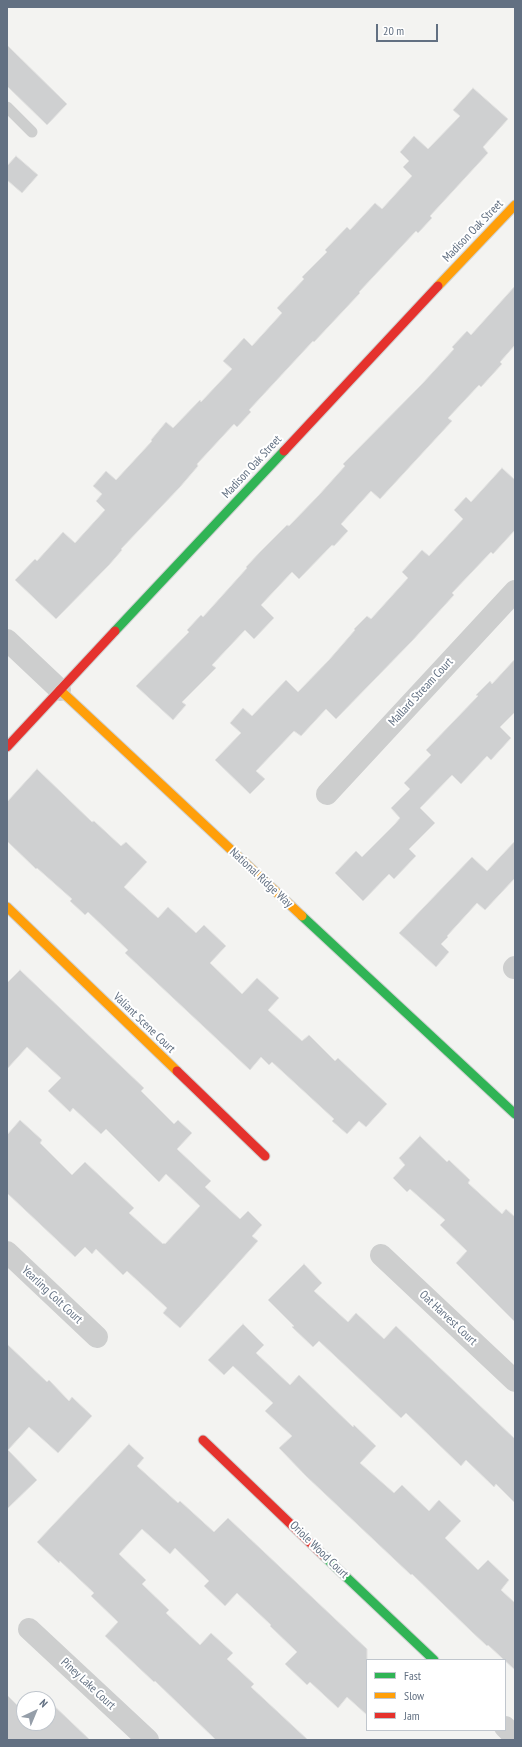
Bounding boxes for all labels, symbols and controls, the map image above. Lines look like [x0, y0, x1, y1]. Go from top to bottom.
scale bar [378, 16, 440, 42]
text: 20 m [383, 23, 404, 38]
street label: Madison Oak Street [440, 197, 506, 265]
street label: Madison Oak Street [219, 433, 285, 501]
street label: Mallard Stream Court [386, 655, 456, 729]
street label: National Ridge Way [226, 845, 296, 911]
street label: Valiant Scene Court [110, 990, 178, 1056]
street label: Yearling Colt Court [19, 1263, 85, 1327]
street label: Oat Harvest Court [416, 1288, 480, 1348]
street label: Oriole Wood Court [287, 1518, 351, 1582]
street label: Piney Lake Court [58, 1655, 118, 1713]
legend [366, 1659, 506, 1731]
text: Fast [404, 1668, 421, 1683]
text: Slow [404, 1688, 424, 1703]
north arrow [16, 1691, 56, 1731]
text: N [37, 1696, 51, 1710]
text: Jam [404, 1708, 420, 1723]

